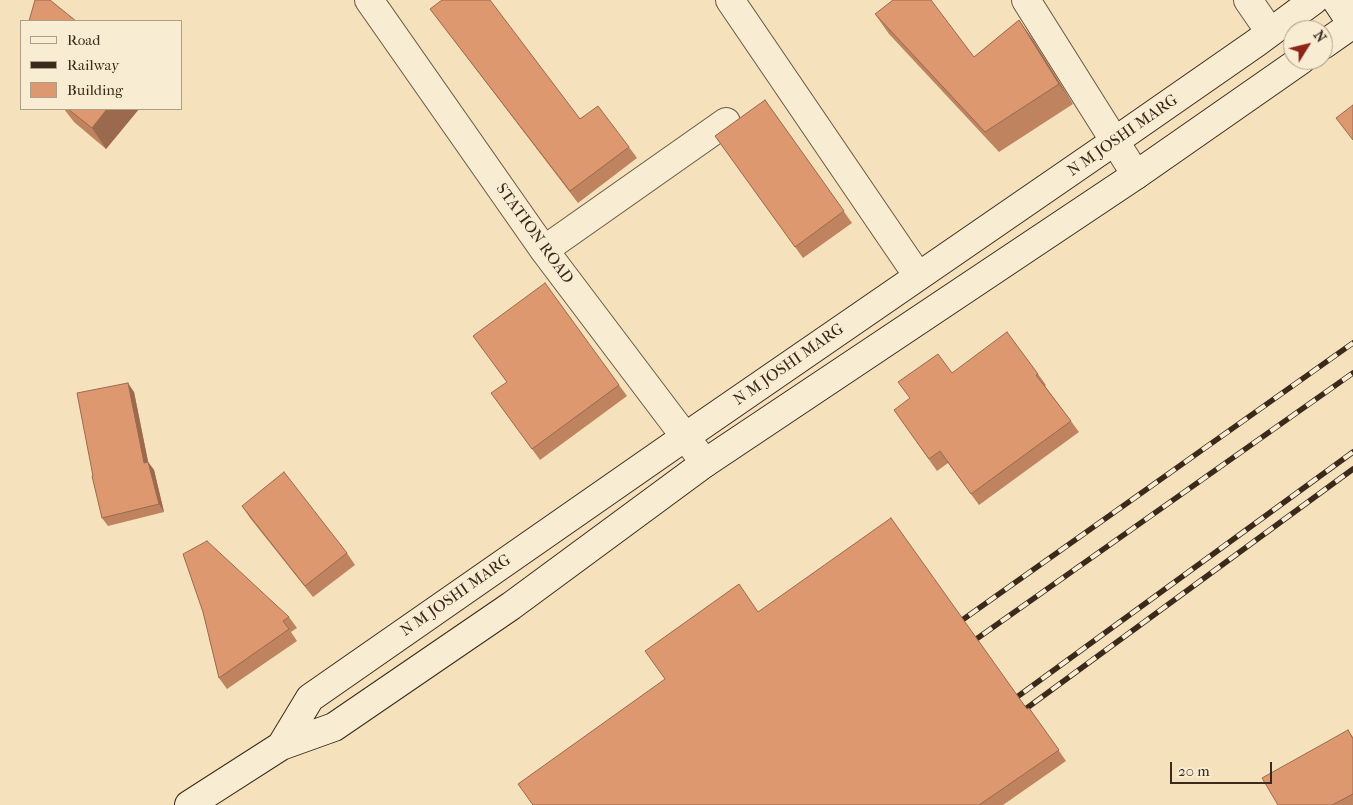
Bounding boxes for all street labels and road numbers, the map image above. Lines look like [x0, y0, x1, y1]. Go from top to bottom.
street label: N M JOSHI MARG [1064, 91, 1182, 181]
street label: STATION ROAD [491, 180, 577, 288]
street label: N M JOSHI MARG [730, 320, 848, 410]
street label: N M JOSHI MARG [397, 551, 515, 641]

